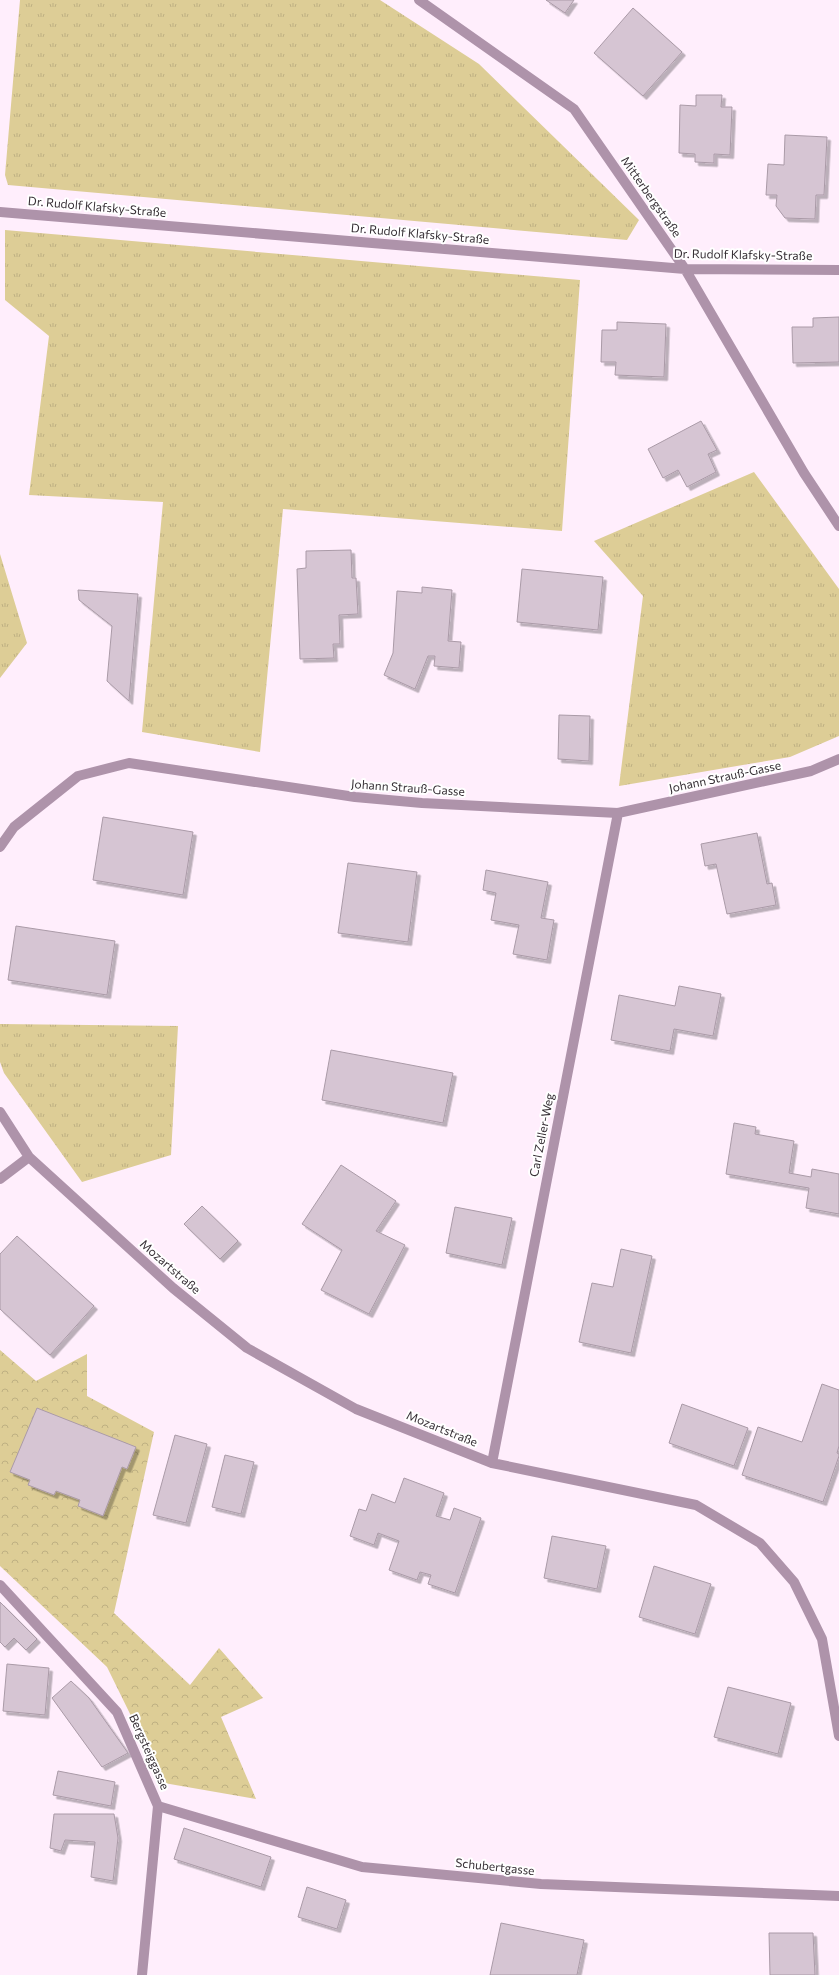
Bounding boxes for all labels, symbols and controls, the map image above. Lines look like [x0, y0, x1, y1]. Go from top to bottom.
street label: Mitterbergstraße [619, 153, 685, 239]
street label: Dr. Rudolf Klafsky-Straße [27, 193, 167, 219]
street label: Dr. Rudolf Klafsky-Straße [350, 220, 490, 246]
street label: Dr. Rudolf Klafsky-Straße [674, 246, 812, 262]
street label: Johann Strauß-Gasse [668, 757, 782, 796]
street label: Johann Strauß-Gasse [351, 776, 465, 799]
street label: Carl Zeller-Weg [526, 1091, 556, 1178]
street label: Mozartstraße [138, 1236, 204, 1296]
street label: Mozartstraße [405, 1407, 480, 1449]
street label: Bergsteiggasse [127, 1712, 173, 1792]
street label: Schubertgasse [455, 1855, 535, 1877]

